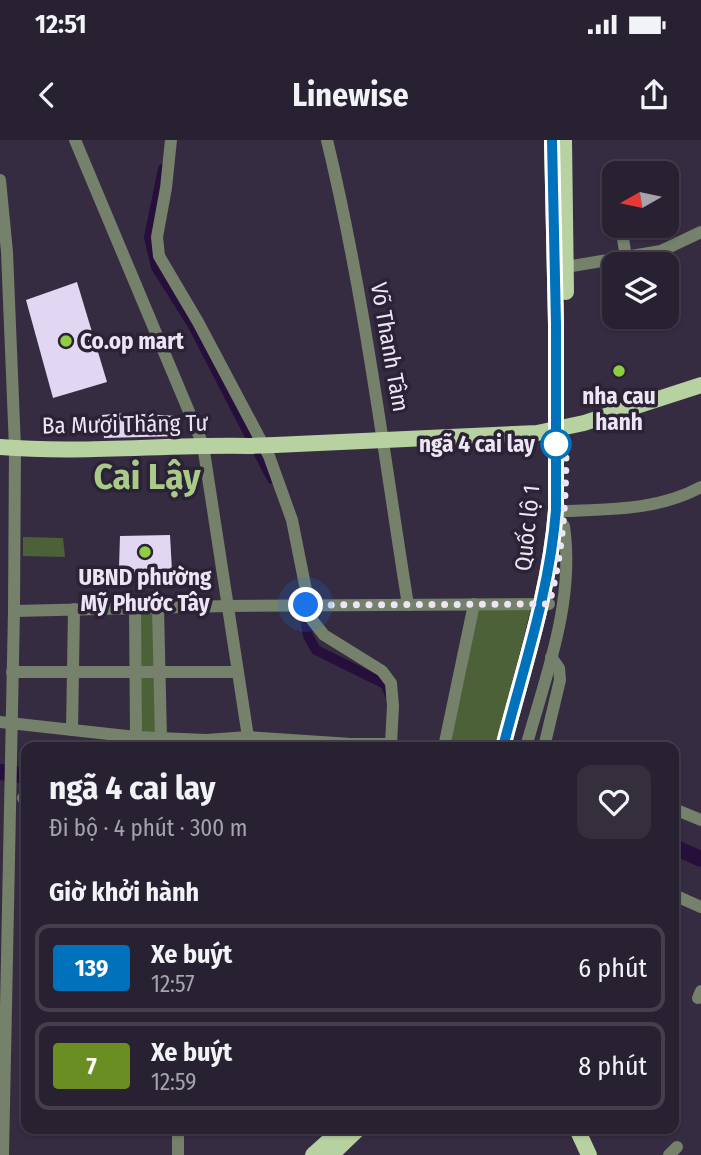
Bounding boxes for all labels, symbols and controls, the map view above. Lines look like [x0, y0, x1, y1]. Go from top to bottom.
text: 12:51 [35, 9, 87, 40]
icon: back [28, 76, 66, 114]
text: Linewise [292, 76, 409, 114]
icon: share [635, 76, 673, 114]
north arrow [602, 161, 679, 238]
map controls [602, 161, 679, 329]
button: layers [602, 252, 679, 329]
street label: Võ Thanh Tâm [365, 280, 415, 414]
place label: Co.op mart [80, 327, 185, 355]
marker: Co.op mart [58, 333, 74, 349]
marker: nha cau hanh [611, 363, 627, 379]
place label: nha cau hanh [582, 382, 656, 436]
street label: Ba Mươi Tháng Tư [42, 409, 209, 439]
marker: ngã 4 cai lay [541, 429, 571, 459]
place label: ngã 4 cai lay [419, 430, 536, 458]
district label: Cai Lậy [93, 454, 201, 499]
street label: Quốc lộ 1 [509, 484, 545, 572]
marker: UBND phường Mỹ Phước Tây [137, 544, 153, 560]
place label: UBND phường Mỹ Phước Tây [79, 563, 212, 617]
your location [288, 587, 323, 622]
button: heart [577, 765, 651, 839]
text: ngã 4 cai lay [49, 768, 215, 808]
text: Đi bộ · 4 phút · 300 m [49, 814, 247, 842]
text: Giờ khởi hành [49, 877, 199, 908]
text: Xe buýt [151, 939, 232, 970]
text: 6 phút [578, 953, 647, 984]
text: 139 [75, 954, 108, 982]
text: 12:57 [151, 970, 194, 998]
text: Xe buýt [151, 1037, 232, 1068]
text: 8 phút [578, 1051, 647, 1082]
text: 7 [86, 1052, 97, 1080]
text: 12:59 [151, 1068, 196, 1096]

